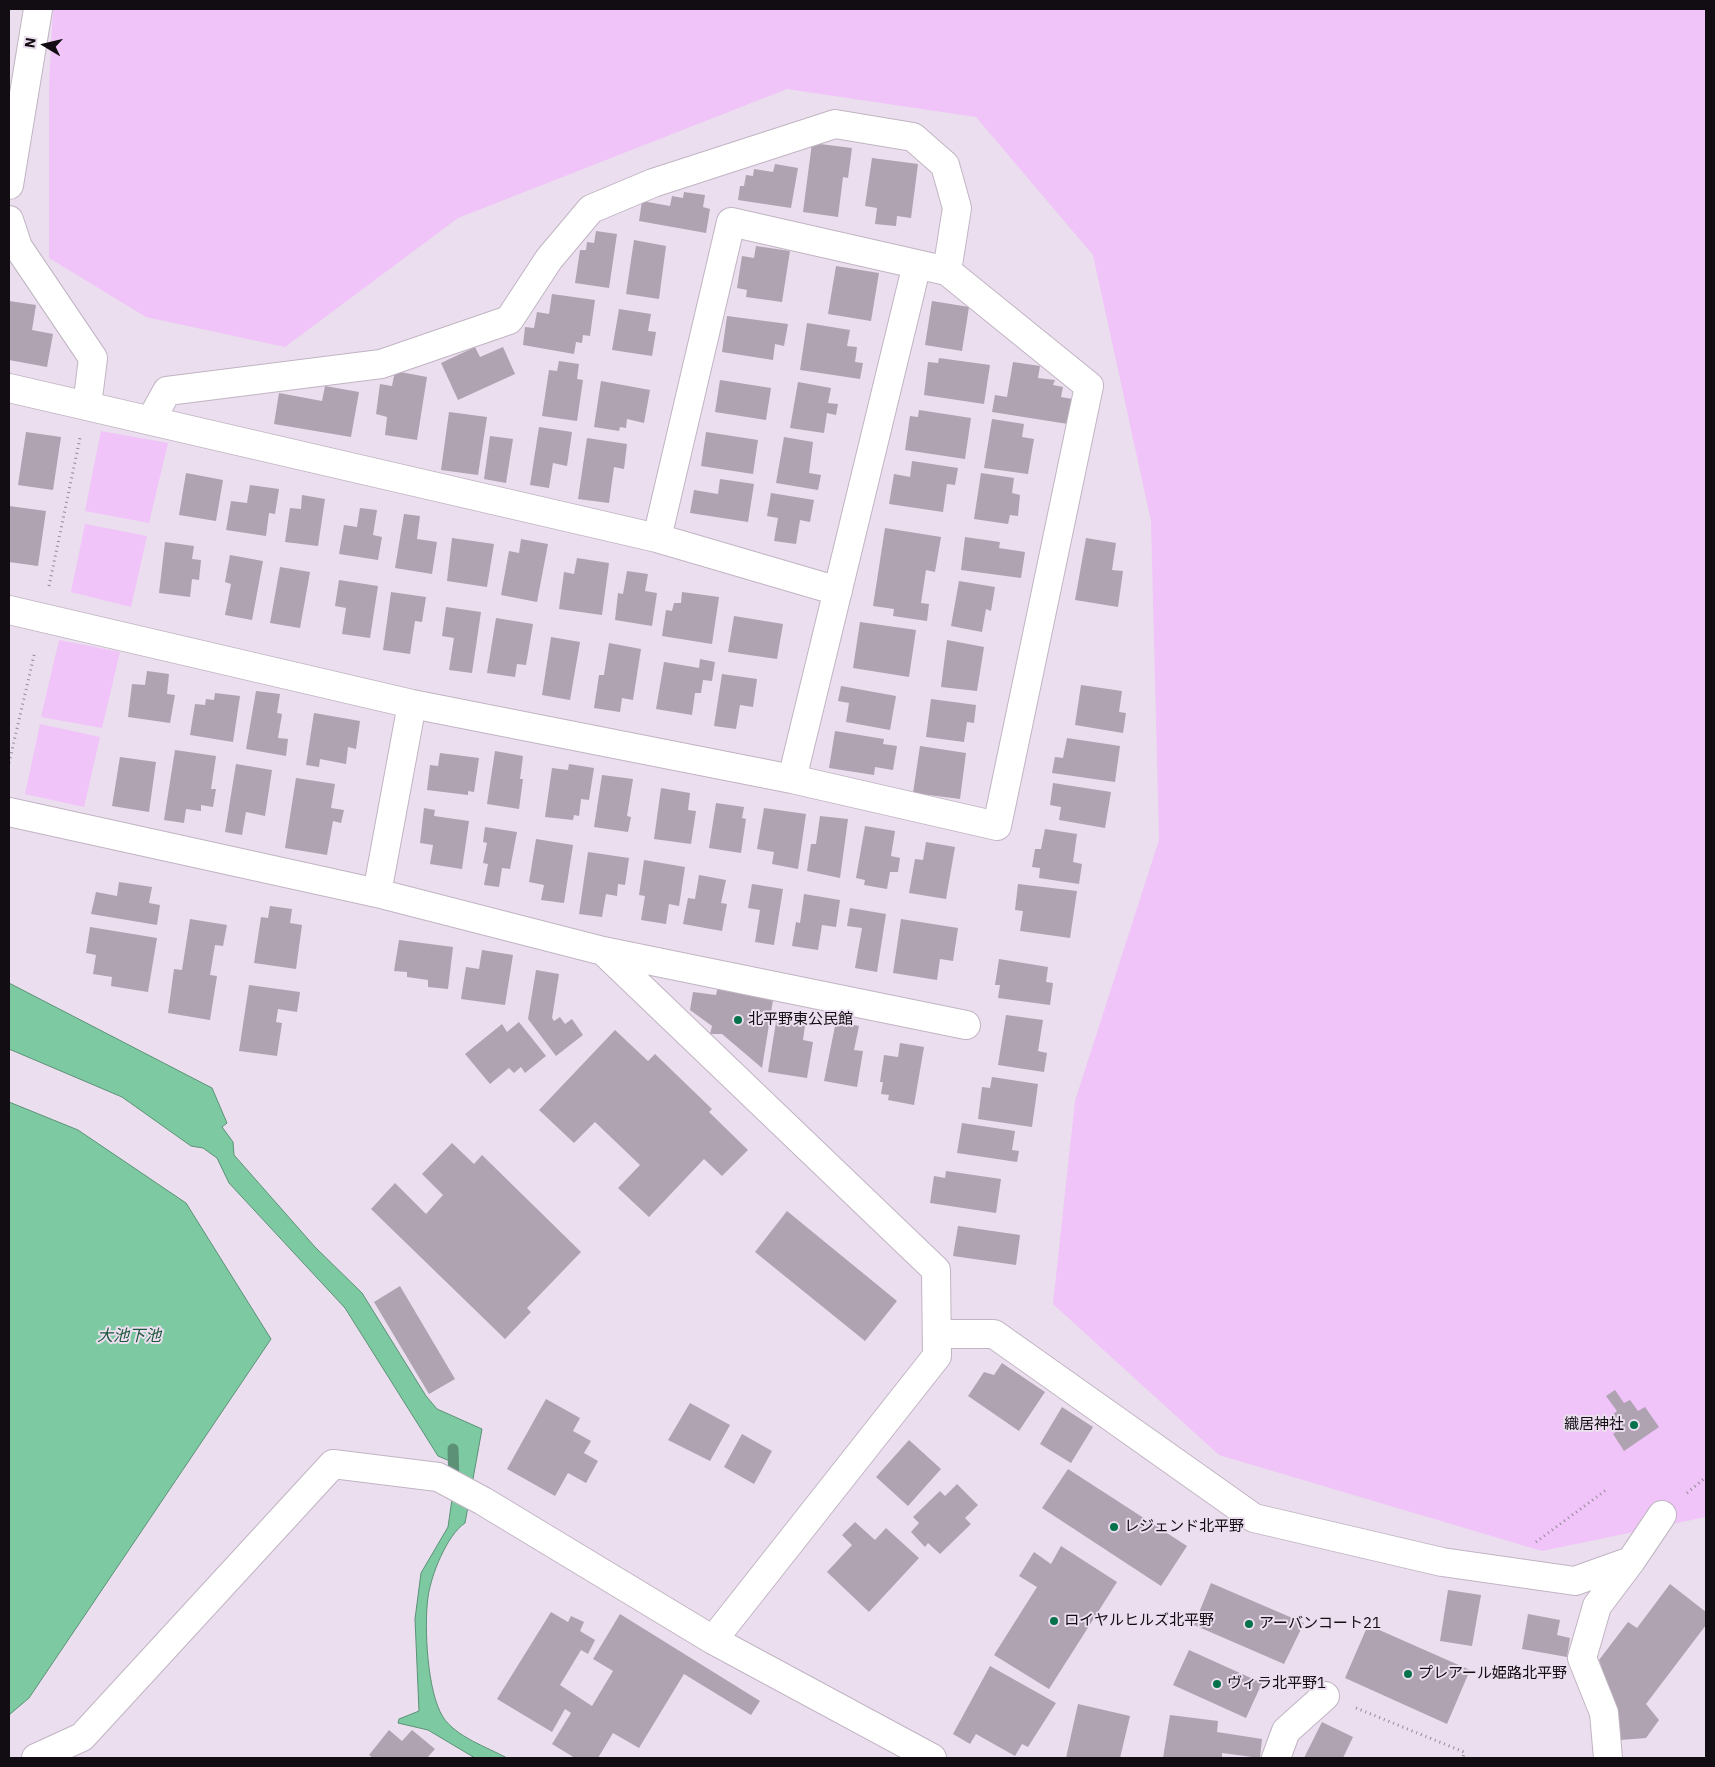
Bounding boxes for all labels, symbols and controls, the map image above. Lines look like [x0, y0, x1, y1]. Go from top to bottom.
north arrow [20, 20, 70, 70]
text: N [21, 36, 40, 49]
place label: 北平野東公民館 [748, 1011, 853, 1029]
marker: 北平野東公民館 [732, 1014, 744, 1026]
water label: 大池下池 [97, 1326, 161, 1346]
place label: 織居神社 [1564, 1416, 1624, 1434]
marker: 織居神社 [1628, 1419, 1640, 1431]
place label: レジェンド北平野 [1124, 1518, 1244, 1536]
marker: レジェンド北平野 [1108, 1521, 1120, 1533]
place label: ロイヤルヒルズ北平野 [1064, 1612, 1214, 1630]
marker: ロイヤルヒルズ北平野 [1048, 1615, 1060, 1627]
place label: アーバンコート21 [1259, 1615, 1381, 1633]
marker: アーバンコート21 [1243, 1618, 1255, 1630]
place label: プレアール姫路北平野 [1418, 1665, 1567, 1683]
marker: プレアール姫路北平野 [1402, 1668, 1414, 1680]
place label: ヴィラ北平野1 [1227, 1675, 1326, 1693]
marker: ヴィラ北平野1 [1211, 1678, 1223, 1690]

